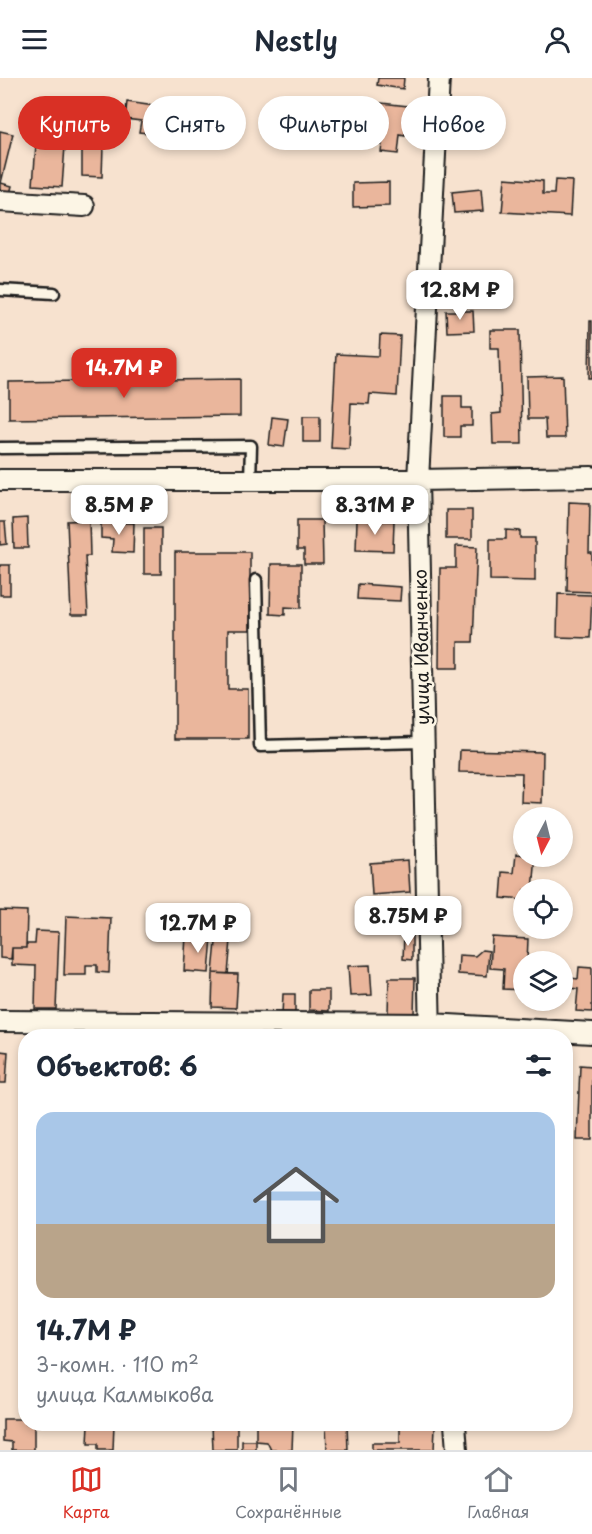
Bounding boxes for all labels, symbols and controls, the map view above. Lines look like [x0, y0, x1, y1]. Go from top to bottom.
text: Nestly [254, 19, 338, 60]
icon: menu [18, 23, 51, 56]
icon: person [541, 23, 574, 56]
chip: Купить [18, 96, 131, 150]
chip: Снять [143, 96, 246, 150]
chip: Фильтры [258, 96, 389, 150]
chip: Новое [401, 96, 506, 150]
pin: 12.8M ₽ [405, 270, 515, 321]
text: 12.8M ₽ [420, 274, 500, 304]
pin: 14.7M ₽ [69, 348, 179, 399]
text: 14.7M ₽ [85, 352, 163, 382]
pin: 8.5M ₽ [70, 485, 168, 536]
pin: 8.31M ₽ [320, 485, 430, 536]
text: 8.5M ₽ [85, 489, 153, 519]
text: 8.31M ₽ [335, 489, 415, 519]
street label: улица Иванченко [406, 569, 435, 725]
north arrow [513, 807, 573, 867]
map controls [513, 807, 573, 1011]
button: locate [513, 879, 573, 939]
pin: 8.75M ₽ [353, 896, 463, 947]
text: 8.75M ₽ [369, 900, 447, 930]
pin: 12.7M ₽ [143, 903, 253, 954]
text: 12.7M ₽ [160, 907, 236, 937]
button: layers [513, 951, 573, 1011]
text: Объектов: 6 [36, 1046, 198, 1085]
icon: filters [522, 1049, 555, 1082]
icon: home [242, 1151, 350, 1259]
text: 14.7M ₽ [36, 1310, 136, 1349]
text: 3-комн. · 110 m² [36, 1349, 199, 1379]
text: улица Калмыкова [36, 1379, 213, 1409]
tab: Карта [63, 1463, 110, 1523]
tab: Сохранённые [235, 1463, 342, 1523]
tab: Главная [467, 1463, 529, 1523]

